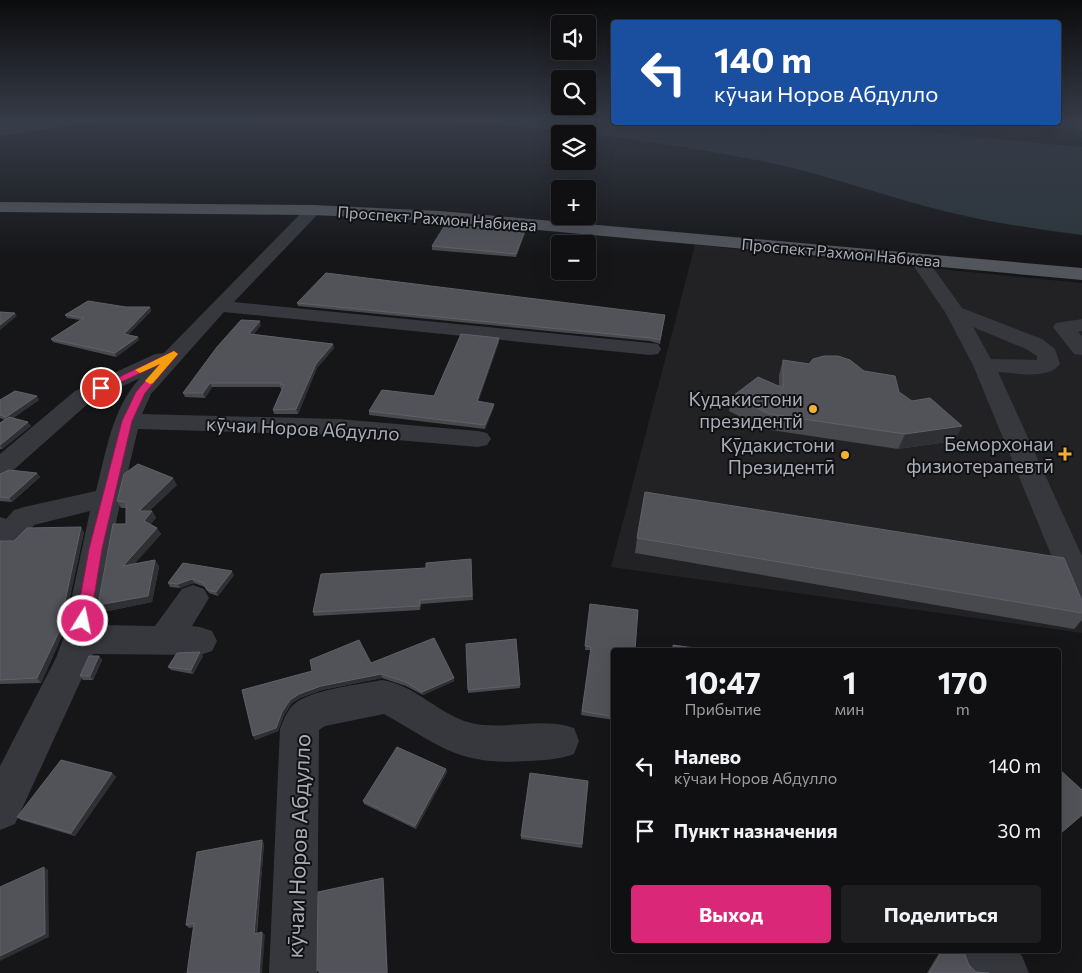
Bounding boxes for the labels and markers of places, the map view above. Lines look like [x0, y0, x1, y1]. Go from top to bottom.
pin [80, 367, 122, 409]
place label: Кудакистони президентй [688, 387, 803, 432]
marker: Кудакистони президентй [807, 403, 819, 415]
place label: Беморхонаи физиотерапевтӣ [906, 432, 1054, 477]
place label: Кӯдакистони Президентӣ [720, 433, 835, 478]
marker: Беморхонаи физиотерапевтӣ [1058, 447, 1072, 461]
marker: Кӯдакистони Президентӣ [839, 449, 851, 461]

